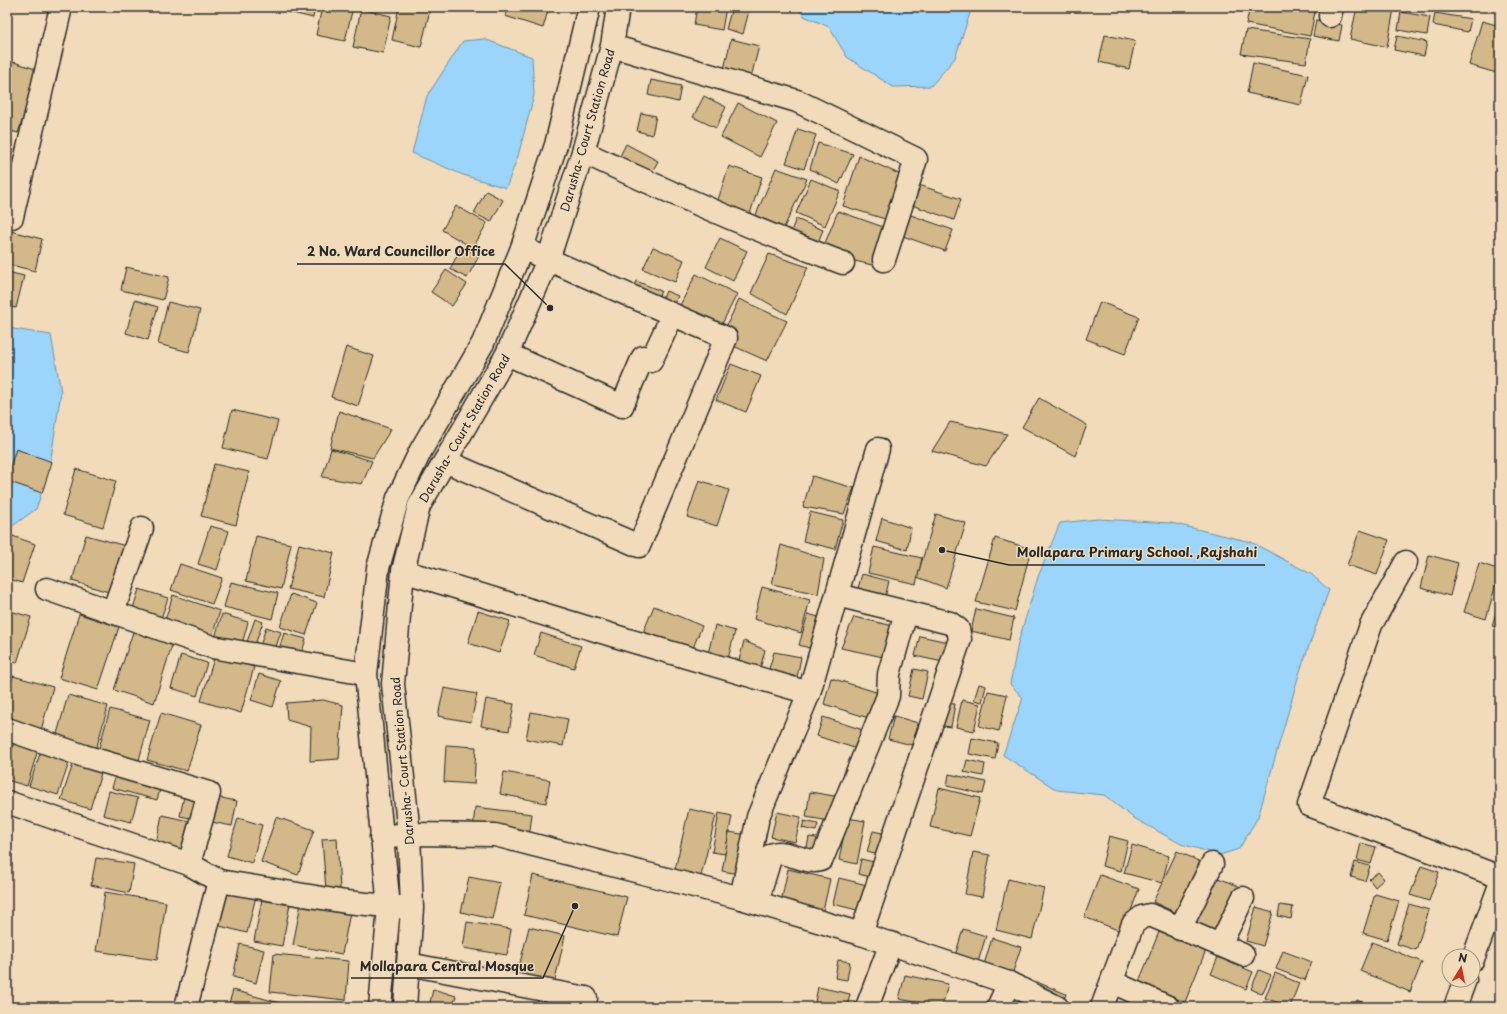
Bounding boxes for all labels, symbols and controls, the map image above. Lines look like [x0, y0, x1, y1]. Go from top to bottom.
street label: Darusha- Court Station Road [555, 47, 619, 213]
callout: 2 No. Ward Councillor Office [297, 239, 505, 264]
text: 2 No. Ward Councillor Office [307, 241, 495, 260]
street label: Darusha- Court Station Road [414, 351, 514, 505]
callout: Mollapara Primary School. ,Rajshahi [1009, 540, 1265, 565]
text: Mollapara Primary School. ,Rajshahi [1017, 542, 1257, 561]
street label: Darusha- Court Station Road [386, 676, 418, 846]
north arrow [1441, 948, 1481, 988]
text: N [1457, 949, 1469, 967]
callout: Mollapara Central Mosque [351, 953, 543, 978]
text: Mollapara Central Mosque [360, 956, 534, 975]

